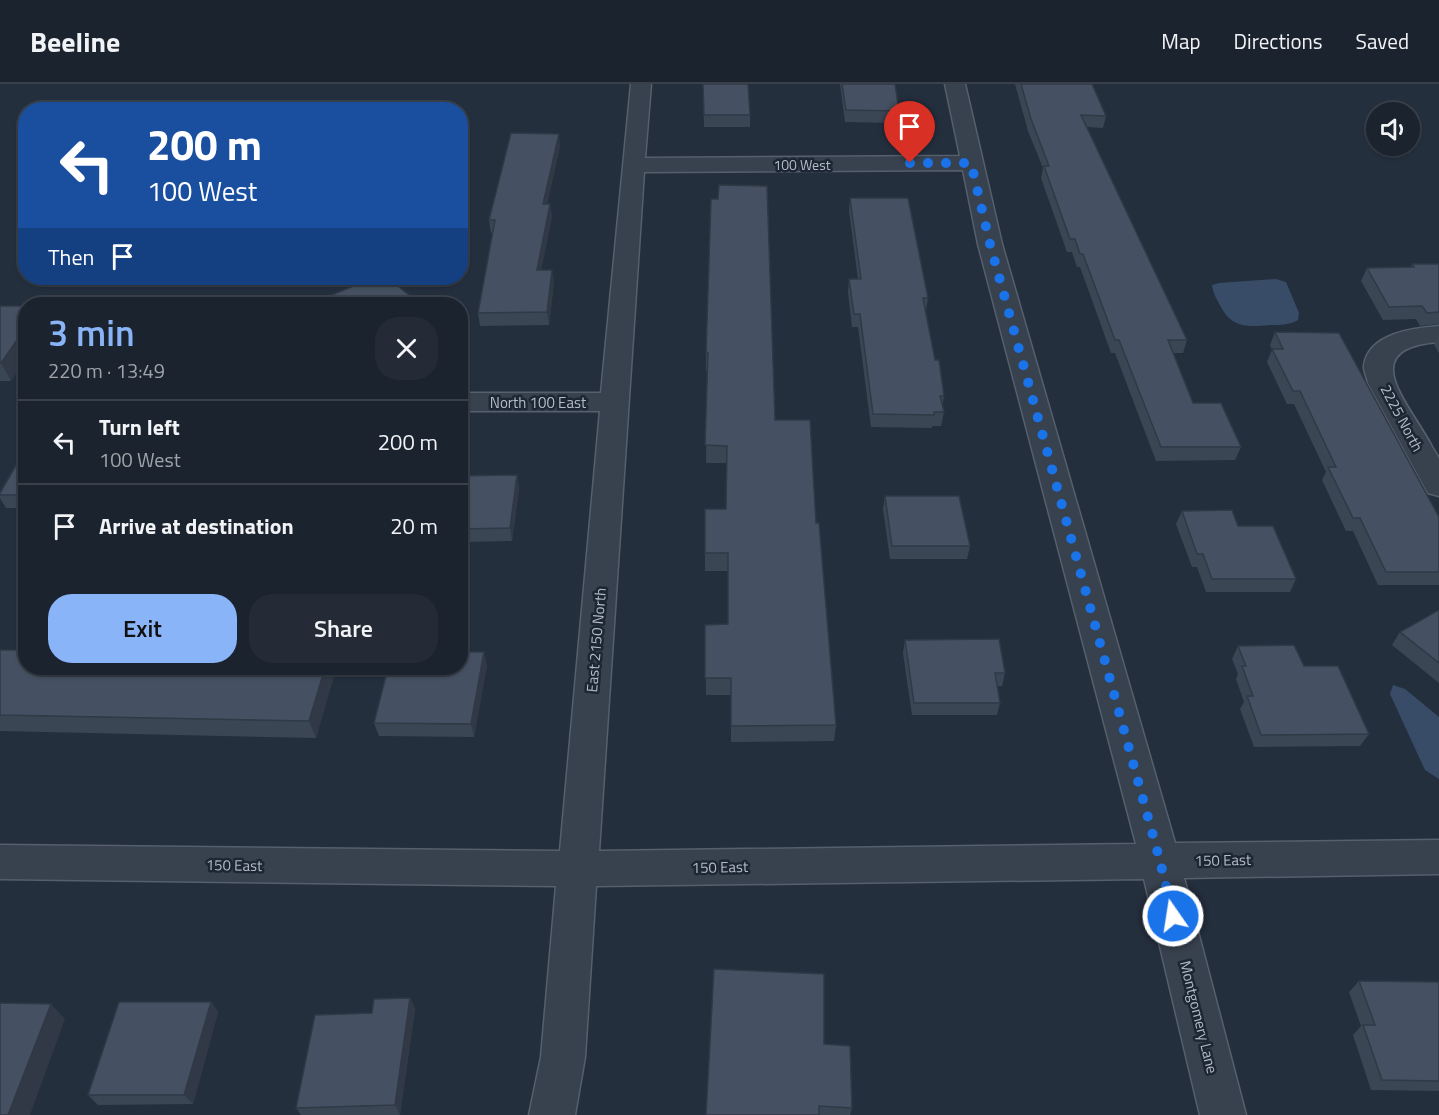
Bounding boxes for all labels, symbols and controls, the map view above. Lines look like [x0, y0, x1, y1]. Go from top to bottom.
text: Beeline [30, 20, 120, 63]
text: Map [1161, 25, 1201, 57]
text: Directions [1234, 25, 1323, 57]
text: Saved [1356, 25, 1409, 57]
pin [884, 101, 935, 163]
map controls [1366, 102, 1420, 156]
button: sound [1366, 102, 1420, 156]
icon: arrive [893, 110, 926, 143]
text: 200 m [147, 112, 262, 176]
icon: left [48, 126, 126, 204]
street label: 100 West [773, 154, 831, 175]
text: 100 West [147, 170, 257, 211]
text: Then [48, 240, 94, 274]
icon: arrive [106, 240, 139, 273]
text: 3 min [48, 305, 135, 360]
button: close [375, 317, 438, 380]
text: 220 m · 13:49 [48, 355, 165, 386]
street label: 2225 North [1375, 380, 1429, 456]
street label: North 100 East [490, 391, 587, 414]
text: Turn left [99, 410, 180, 444]
text: 200 m [378, 425, 438, 459]
icon: left [48, 426, 81, 459]
text: 100 West [99, 444, 181, 475]
text: Arrive at destination [99, 509, 294, 543]
text: 20 m [390, 509, 438, 543]
icon: arrive [48, 510, 81, 543]
street label: East 2150 North [580, 587, 612, 693]
button: Exit [48, 594, 237, 663]
button: Share [249, 594, 438, 663]
street label: 150 East [1195, 848, 1252, 872]
street label: 150 East [206, 853, 263, 877]
street label: 150 East [692, 855, 749, 879]
position arrow [1141, 884, 1205, 948]
street label: Montgomery Lane [1174, 958, 1224, 1076]

